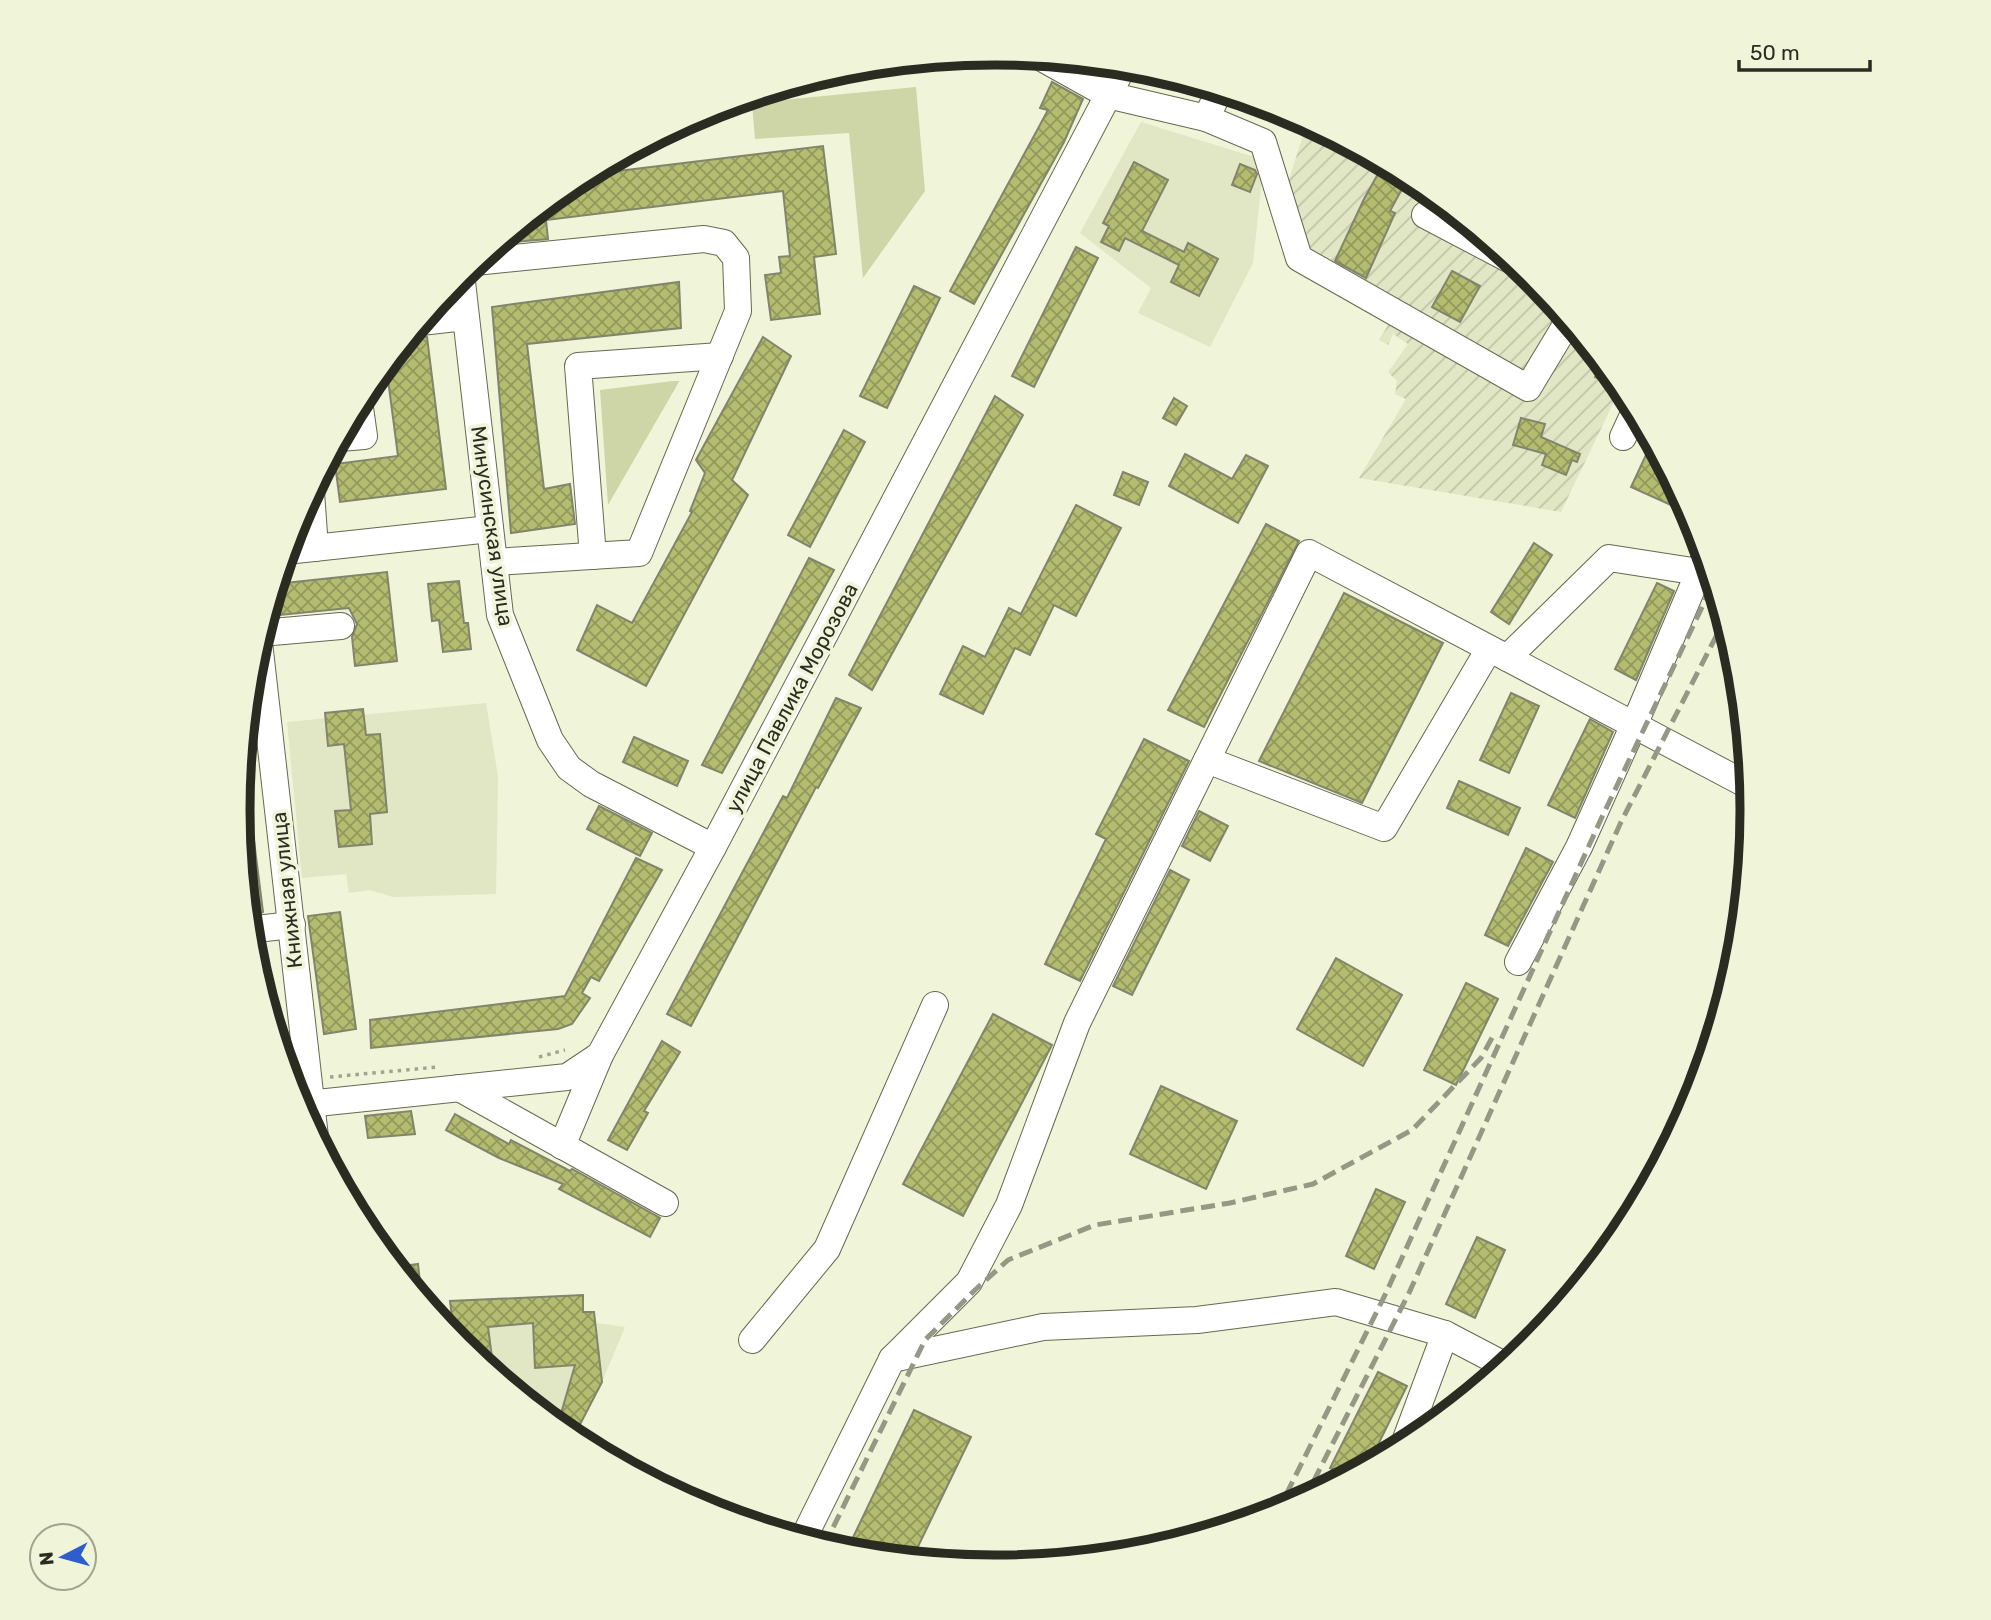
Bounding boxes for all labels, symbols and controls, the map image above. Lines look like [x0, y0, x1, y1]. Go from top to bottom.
scale bar [1739, 28, 1870, 72]
text: 50 m [1750, 40, 1800, 65]
street label: Минусинская улица [466, 424, 519, 628]
street label: улица Павлика Морозова [720, 579, 863, 817]
street label: Книжная улица [266, 811, 307, 970]
north arrow [28, 1522, 98, 1592]
text: N [34, 1551, 59, 1567]

